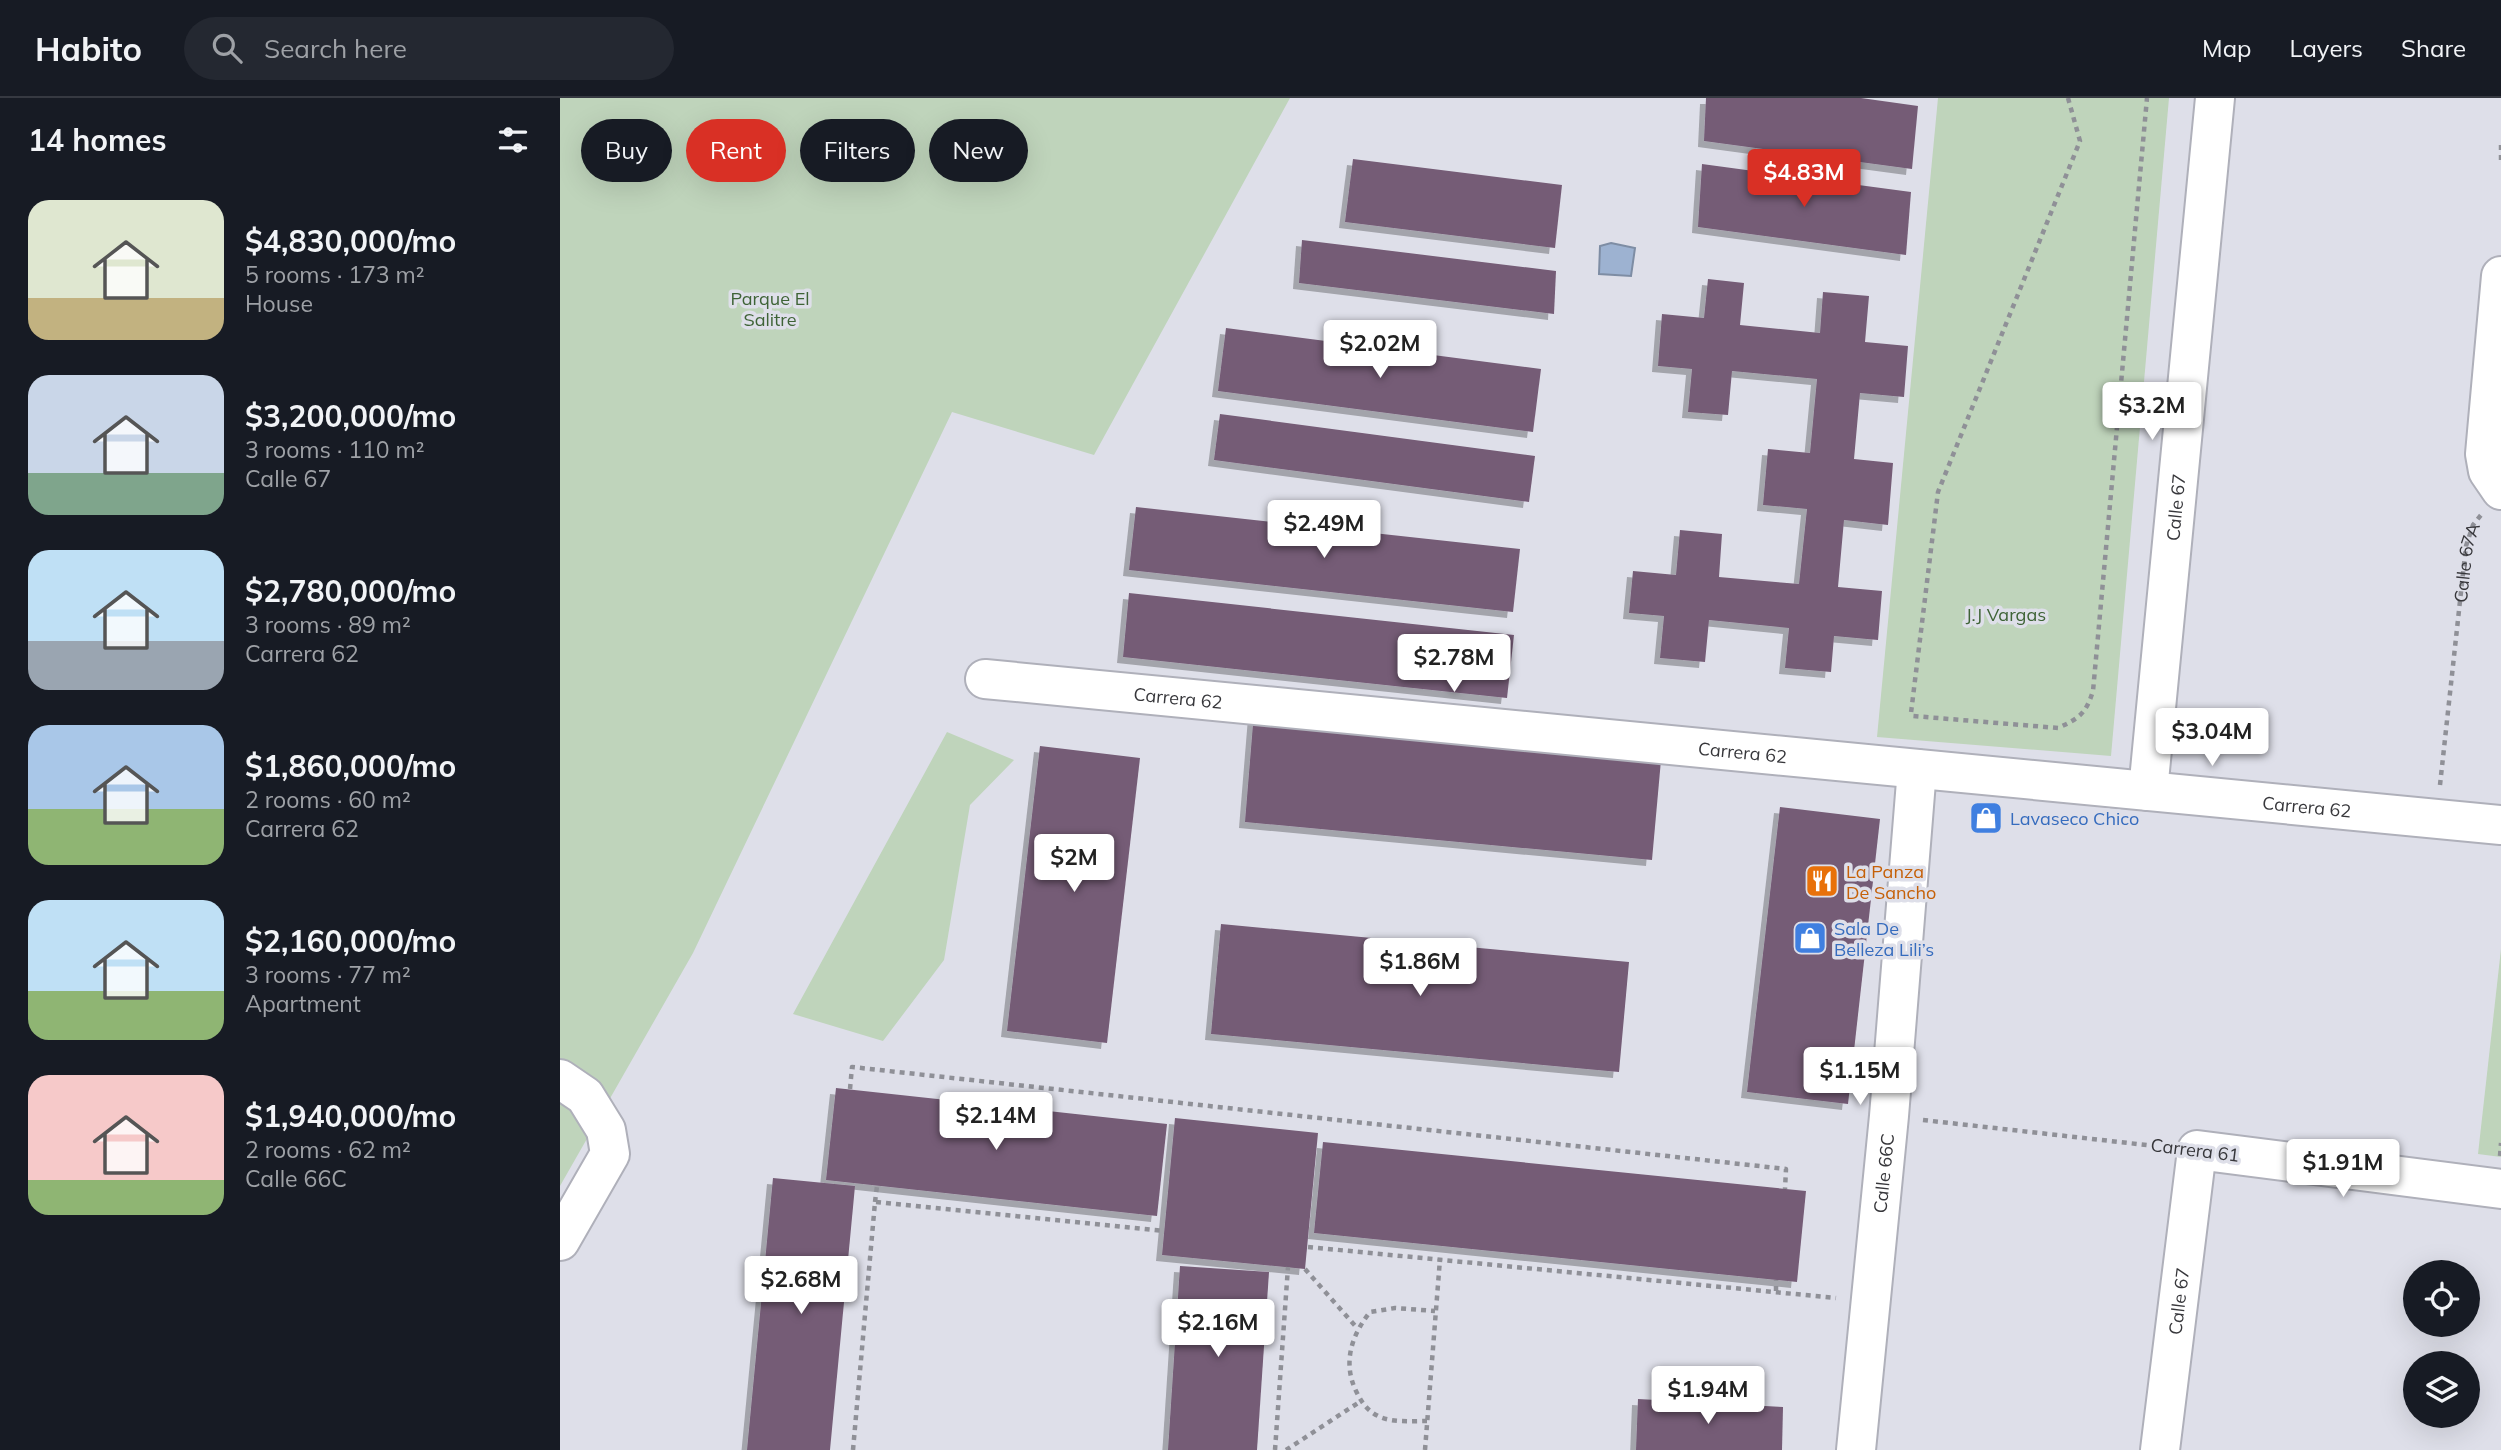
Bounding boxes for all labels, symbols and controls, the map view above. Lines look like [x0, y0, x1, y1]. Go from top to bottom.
search box [184, 17, 674, 80]
text: Habito [35, 28, 142, 69]
icon: search [208, 29, 246, 67]
text: Search here [264, 32, 407, 65]
text: Map [2202, 33, 2251, 63]
text: Layers [2289, 33, 2363, 63]
text: Share [2401, 33, 2466, 63]
chip: Buy [581, 119, 672, 182]
chip: Rent [686, 119, 786, 182]
chip: Filters [800, 119, 915, 182]
chip: New [929, 119, 1028, 182]
text: 14 homes [28, 121, 167, 159]
icon: filters [494, 121, 532, 159]
pin: $4.83M [1747, 150, 1861, 209]
text: $4.83M [1764, 157, 1844, 186]
text: $4,830,000/mo [245, 222, 456, 260]
icon: home [84, 228, 168, 312]
text: 5 rooms · 173 m² [245, 260, 425, 289]
park label: Parque El Salitre [730, 287, 810, 331]
text: House [245, 289, 313, 318]
pin: $2.02M [1323, 320, 1437, 380]
text: $2.02M [1340, 328, 1420, 357]
pin: $3.2M [2103, 382, 2201, 442]
text: $3.2M [2118, 390, 2186, 419]
text: $3,200,000/mo [245, 397, 456, 435]
icon: home [84, 403, 168, 487]
text: 3 rooms · 110 m² [245, 435, 425, 464]
text: Calle 67 [245, 464, 331, 493]
street label: Calle 67 [2161, 473, 2190, 542]
pin: $2.49M [1267, 500, 1381, 560]
text: $2.49M [1284, 508, 1364, 537]
street label: Calle 67A [2448, 520, 2484, 604]
text: $2,780,000/mo [245, 572, 456, 610]
icon: home [84, 578, 168, 662]
park label: J.J Vargas [1966, 603, 2046, 626]
text: 3 rooms · 89 m² [245, 610, 411, 639]
pin: $2.78M [1397, 634, 1511, 694]
text: Carrera 62 [245, 639, 359, 668]
text: $2.78M [1414, 642, 1494, 671]
street label: Carrera 62 [1133, 682, 1224, 713]
pin: $3.04M [2155, 708, 2269, 768]
text: $3.04M [2172, 716, 2252, 745]
street label: Carrera 62 [1697, 736, 1788, 768]
text: $1,860,000/mo [245, 747, 456, 785]
icon: home [84, 753, 168, 837]
text: 2 rooms · 60 m² [245, 785, 411, 814]
street label: Carrera 62 [2261, 791, 2352, 822]
shop icon: Lavaseco Chico [1967, 799, 2005, 837]
place label: Lavaseco Chico [2010, 807, 2139, 830]
text: Carrera 62 [245, 814, 359, 843]
pin: $2M [1040, 834, 1108, 894]
text: $2M [1050, 842, 1098, 871]
place label: La Panza De Sancho [1846, 860, 1936, 904]
restaurant icon: La Panza De Sancho [1803, 862, 1841, 900]
place label: Sala De Belleza Lili’s [1834, 917, 1934, 961]
shop icon: Sala De Belleza Lili’s [1791, 919, 1829, 957]
text: $2,160,000/mo [245, 922, 456, 960]
icon: home [84, 928, 168, 1012]
pin: $1.86M [1363, 939, 1477, 998]
text: $1.86M [1380, 946, 1460, 975]
text: 3 rooms · 77 m² [245, 960, 411, 989]
text: Apartment [245, 989, 361, 1018]
pin: $1.15M [1803, 1048, 1917, 1107]
text: $1.15M [1820, 1055, 1900, 1084]
pin: $2.14M [939, 1093, 1053, 1152]
text: $1,940,000/mo [245, 1097, 456, 1135]
text: $2.14M [956, 1100, 1036, 1129]
icon: home [84, 1103, 168, 1187]
street label: Calle 66C [1868, 1132, 1899, 1214]
street label: Carrera 61 [2149, 1133, 2241, 1167]
text: 2 rooms · 62 m² [245, 1135, 411, 1164]
pin: $1.91M [2286, 1140, 2400, 1199]
text: $1.91M [2303, 1147, 2383, 1176]
text: Calle 66C [245, 1164, 347, 1193]
pin: $2.68M [744, 1256, 858, 1316]
map controls [2403, 1260, 2480, 1428]
button: locate [2403, 1260, 2480, 1337]
text: $2.68M [761, 1264, 841, 1293]
street label: Calle 67 [2163, 1266, 2194, 1336]
pin: $2.16M [1161, 1300, 1275, 1359]
text: $2.16M [1178, 1307, 1258, 1336]
button: layers [2403, 1351, 2480, 1428]
pin: $1.94M [1651, 1366, 1765, 1426]
text: $1.94M [1668, 1374, 1748, 1403]

